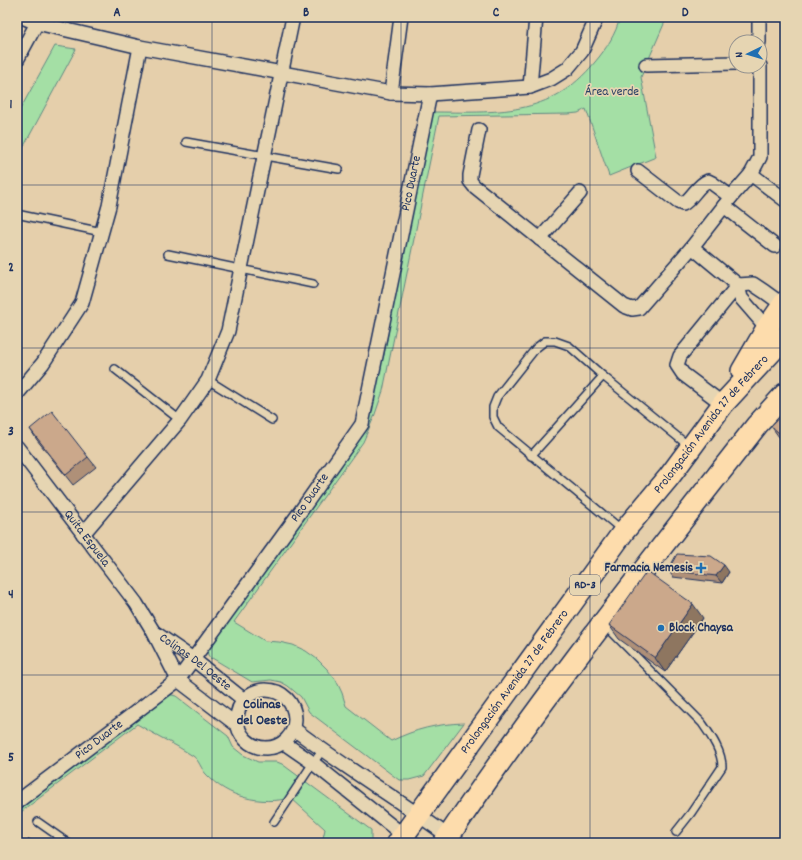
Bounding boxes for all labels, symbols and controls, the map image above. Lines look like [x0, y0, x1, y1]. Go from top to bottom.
text: A [113, 4, 121, 23]
text: B [303, 4, 309, 23]
text: C [493, 4, 500, 23]
text: D [682, 4, 689, 23]
north arrow [728, 34, 768, 74]
text: N [732, 51, 748, 58]
park label: Área verde [585, 83, 639, 102]
text: 1 [10, 96, 13, 115]
street label: Pico Duarte [397, 154, 427, 213]
text: 2 [8, 259, 14, 278]
street label: Prolongación Avenida 27 de Febrero [649, 351, 773, 498]
text: 3 [8, 423, 14, 442]
street label: Pico Duarte [286, 469, 334, 526]
street label: Quita Espuela [59, 506, 115, 572]
place label: Farmacia Nemesis [604, 559, 694, 578]
marker: Farmacia Nemesis [696, 563, 706, 573]
road number: RD-3 [570, 575, 600, 595]
text: 4 [8, 586, 14, 605]
street label: Prolongación Avenida 27 de Febrero [456, 605, 574, 758]
place label: Block Chaysa [669, 619, 734, 638]
marker: Block Chaysa [656, 623, 666, 633]
street label: Colinas Del Oeste [155, 629, 235, 696]
district label: Colinas del Oeste [237, 695, 287, 731]
street label: Pico Duarte [71, 715, 127, 764]
text: 5 [8, 749, 14, 768]

